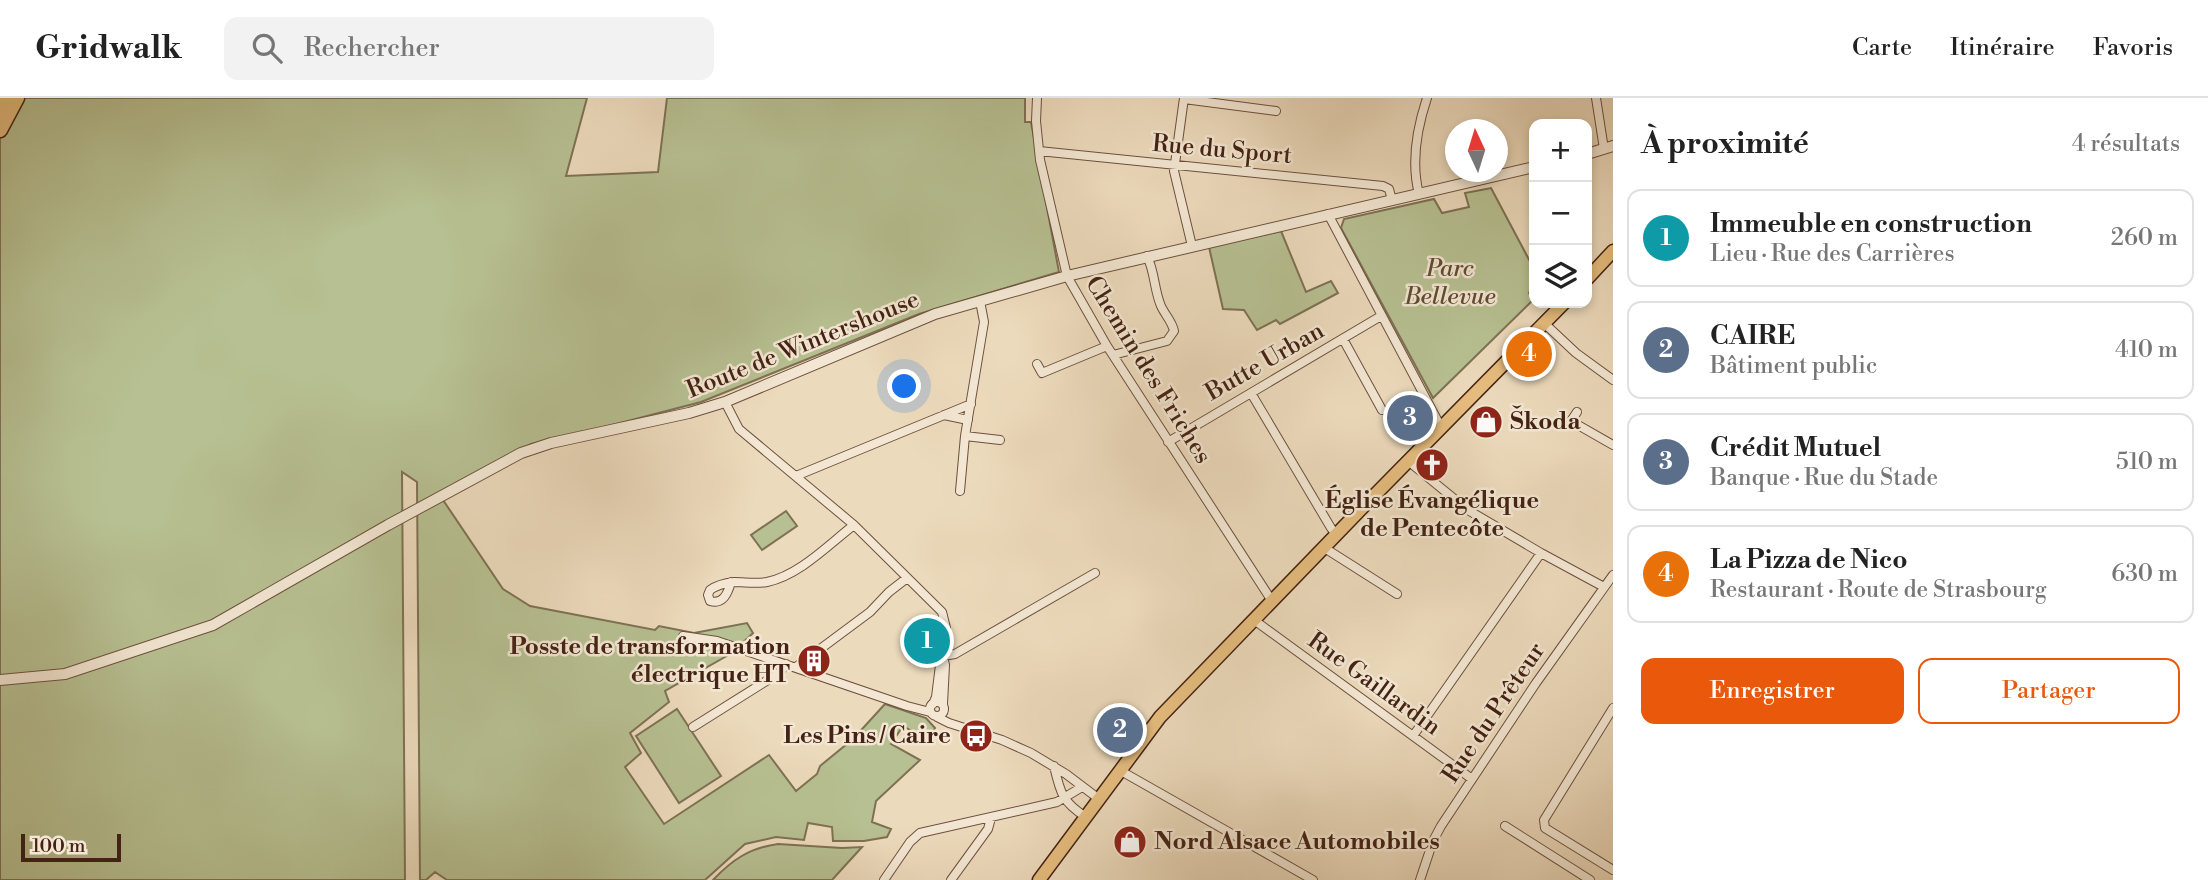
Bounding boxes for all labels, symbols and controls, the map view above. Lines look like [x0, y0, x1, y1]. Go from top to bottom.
search box [224, 17, 714, 80]
text: Gridwalk [35, 28, 182, 69]
icon: search [248, 29, 286, 67]
text: Rechercher [304, 32, 440, 64]
text: Carte [1852, 33, 1912, 63]
text: Itinéraire [1950, 33, 2055, 63]
text: Favoris [2093, 33, 2173, 63]
north arrow [1445, 119, 1508, 182]
map controls [1529, 119, 1592, 308]
button: + [1529, 119, 1592, 182]
text: À proximité [1641, 125, 1809, 163]
street label: Rue du Sport [1151, 129, 1294, 171]
text: 4 résultats [2072, 130, 2180, 158]
button: − [1529, 182, 1592, 245]
text: Immeuble en construction [1710, 208, 2032, 240]
text: 1 [1660, 224, 1672, 252]
text: 260 m [2111, 224, 2178, 252]
text: Lieu · Rue des Carrières [1710, 240, 1955, 268]
button: layers [1529, 245, 1592, 308]
park label: Parc Bellevue [1403, 254, 1496, 312]
street label: Chemin des Friches [1078, 271, 1218, 469]
street label: Route de Wintershouse [682, 285, 924, 405]
street label: Butte Urban [1200, 316, 1330, 408]
text: CAIRE [1710, 320, 1795, 352]
pin: 4 [1506, 328, 1552, 380]
text: 2 [1659, 336, 1673, 364]
text: 410 m [2115, 336, 2178, 364]
text: Bâtiment public [1710, 352, 1877, 380]
your location [887, 369, 921, 403]
pin: 3 [1387, 392, 1433, 444]
shop icon: Škoda [1467, 403, 1505, 441]
place label: Škoda [1510, 405, 1581, 437]
text: Crédit Mutuel [1710, 432, 1881, 464]
church icon: Église Évangélique de Pentecôte [1413, 446, 1451, 484]
text: 3 [1659, 448, 1673, 476]
text: 510 m [2116, 448, 2178, 476]
text: Banque · Rue du Stade [1710, 464, 1938, 492]
place label: Église Évangélique de Pentecôte [1325, 484, 1539, 544]
text: La Pizza de Nico [1710, 544, 1908, 576]
text: 4 [1658, 560, 1674, 588]
text: 630 m [2111, 560, 2178, 588]
text: Restaurant · Route de Strasbourg [1710, 576, 2047, 604]
pin: 1 [904, 615, 950, 667]
street label: Rue Gaillardin [1301, 626, 1447, 742]
place label: Posste de transformation électrique HT [509, 632, 791, 690]
street label: Rue du Prêteur [1436, 637, 1552, 789]
building icon: Posste de transformation électrique HT [795, 642, 833, 680]
button: Enregistrer [1641, 658, 1904, 724]
button: Partager [1918, 658, 2180, 724]
pin: 2 [1097, 704, 1143, 756]
bus stop icon: Les Pins / Caire [957, 717, 995, 755]
place label: Les Pins / Caire [783, 721, 951, 751]
shop icon: Nord Alsace Automobiles [1111, 823, 1149, 861]
place label: Nord Alsace Automobiles [1154, 827, 1440, 857]
scale bar [21, 831, 121, 863]
text: 100 m [32, 834, 85, 858]

